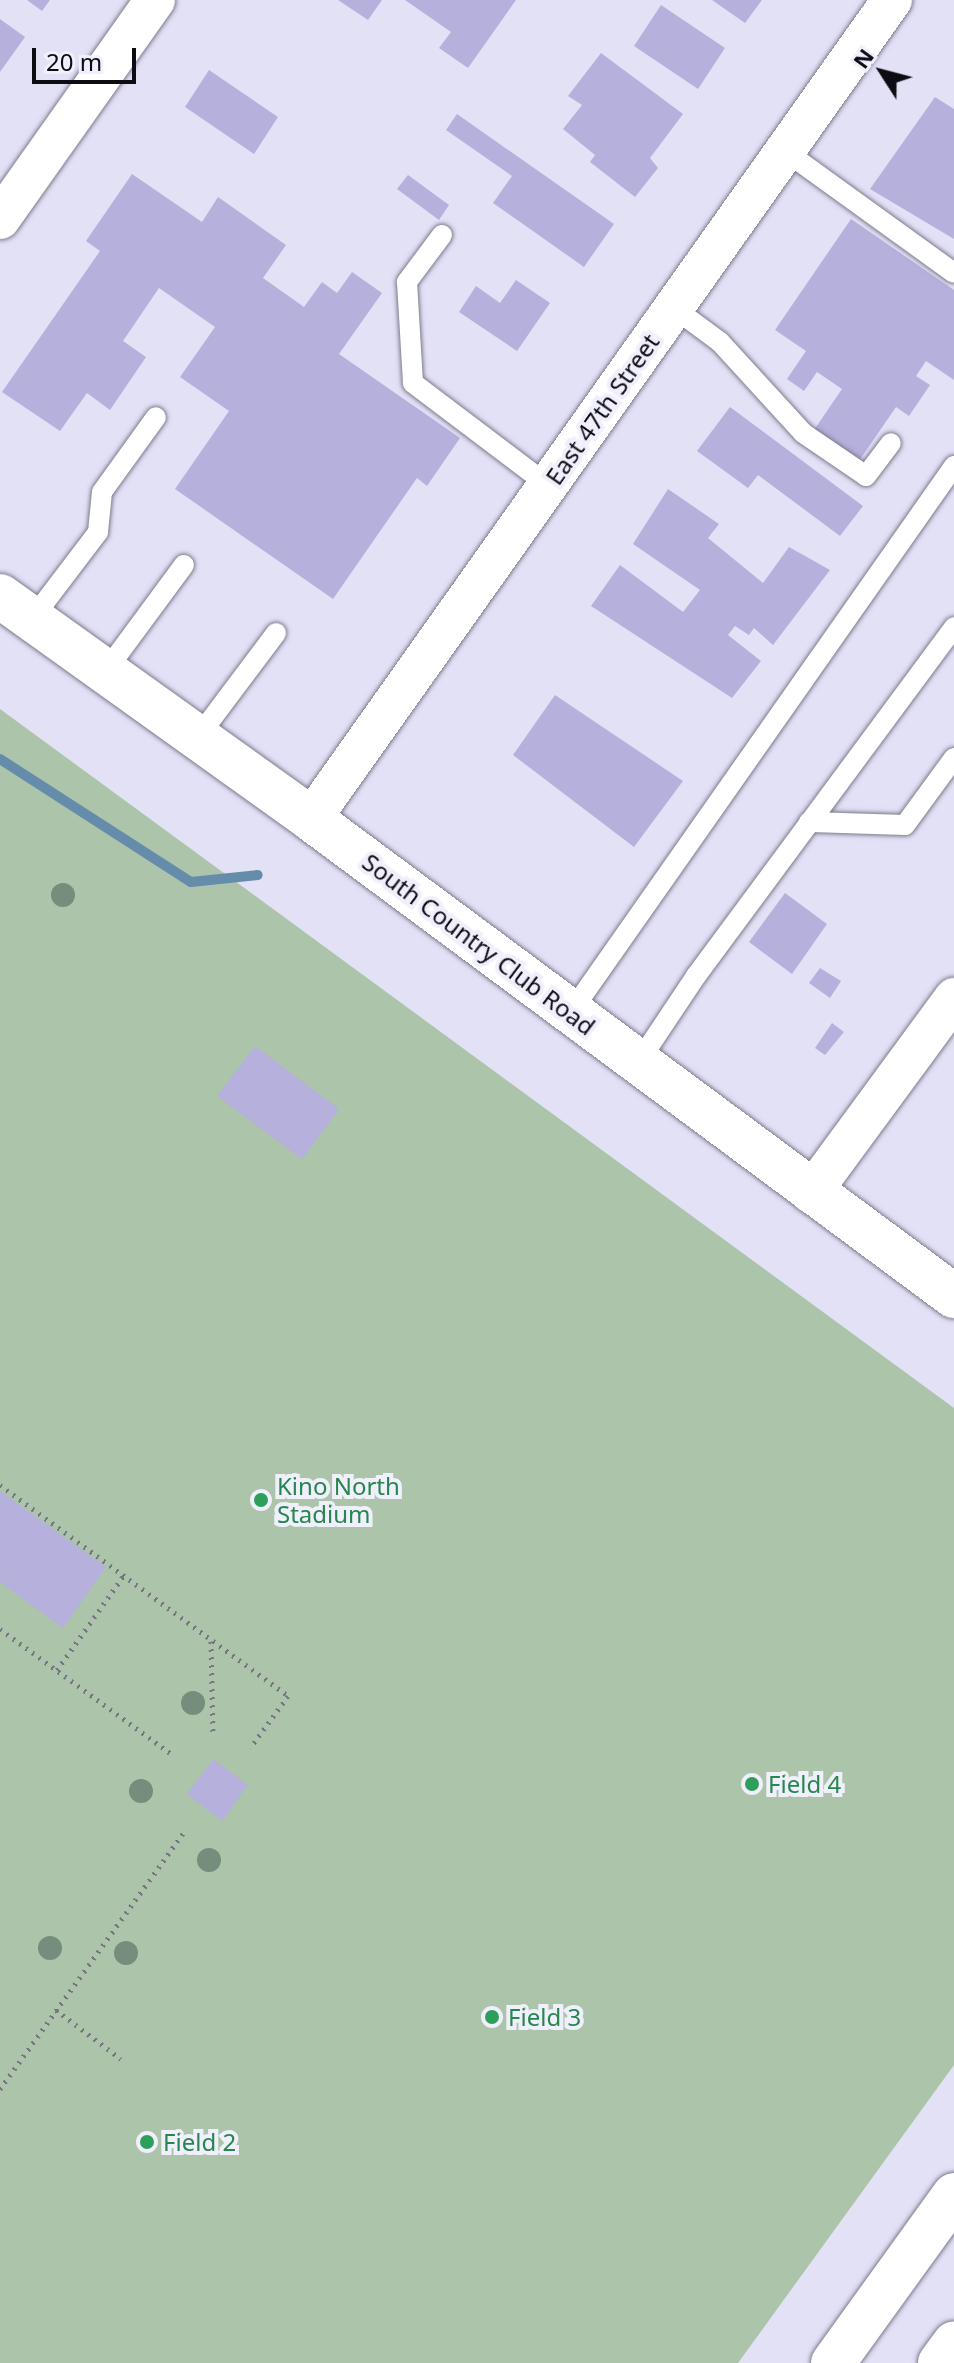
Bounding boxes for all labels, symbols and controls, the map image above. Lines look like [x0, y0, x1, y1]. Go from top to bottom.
scale bar [36, 32, 140, 82]
north arrow [842, 32, 922, 112]
text: N [845, 42, 880, 74]
text: 20 m [46, 45, 102, 78]
street label: East 47th Street [539, 328, 665, 490]
street label: South Country Club Road [357, 847, 601, 1041]
place label: Kino North Stadium [277, 1472, 400, 1528]
marker: Kino North Stadium [252, 1491, 270, 1509]
place label: Field 4 [768, 1770, 841, 1798]
marker: Field 4 [743, 1775, 761, 1793]
place label: Field 3 [508, 2003, 581, 2031]
marker: Field 3 [483, 2008, 501, 2026]
place label: Field 2 [163, 2128, 236, 2156]
marker: Field 2 [138, 2133, 156, 2151]

